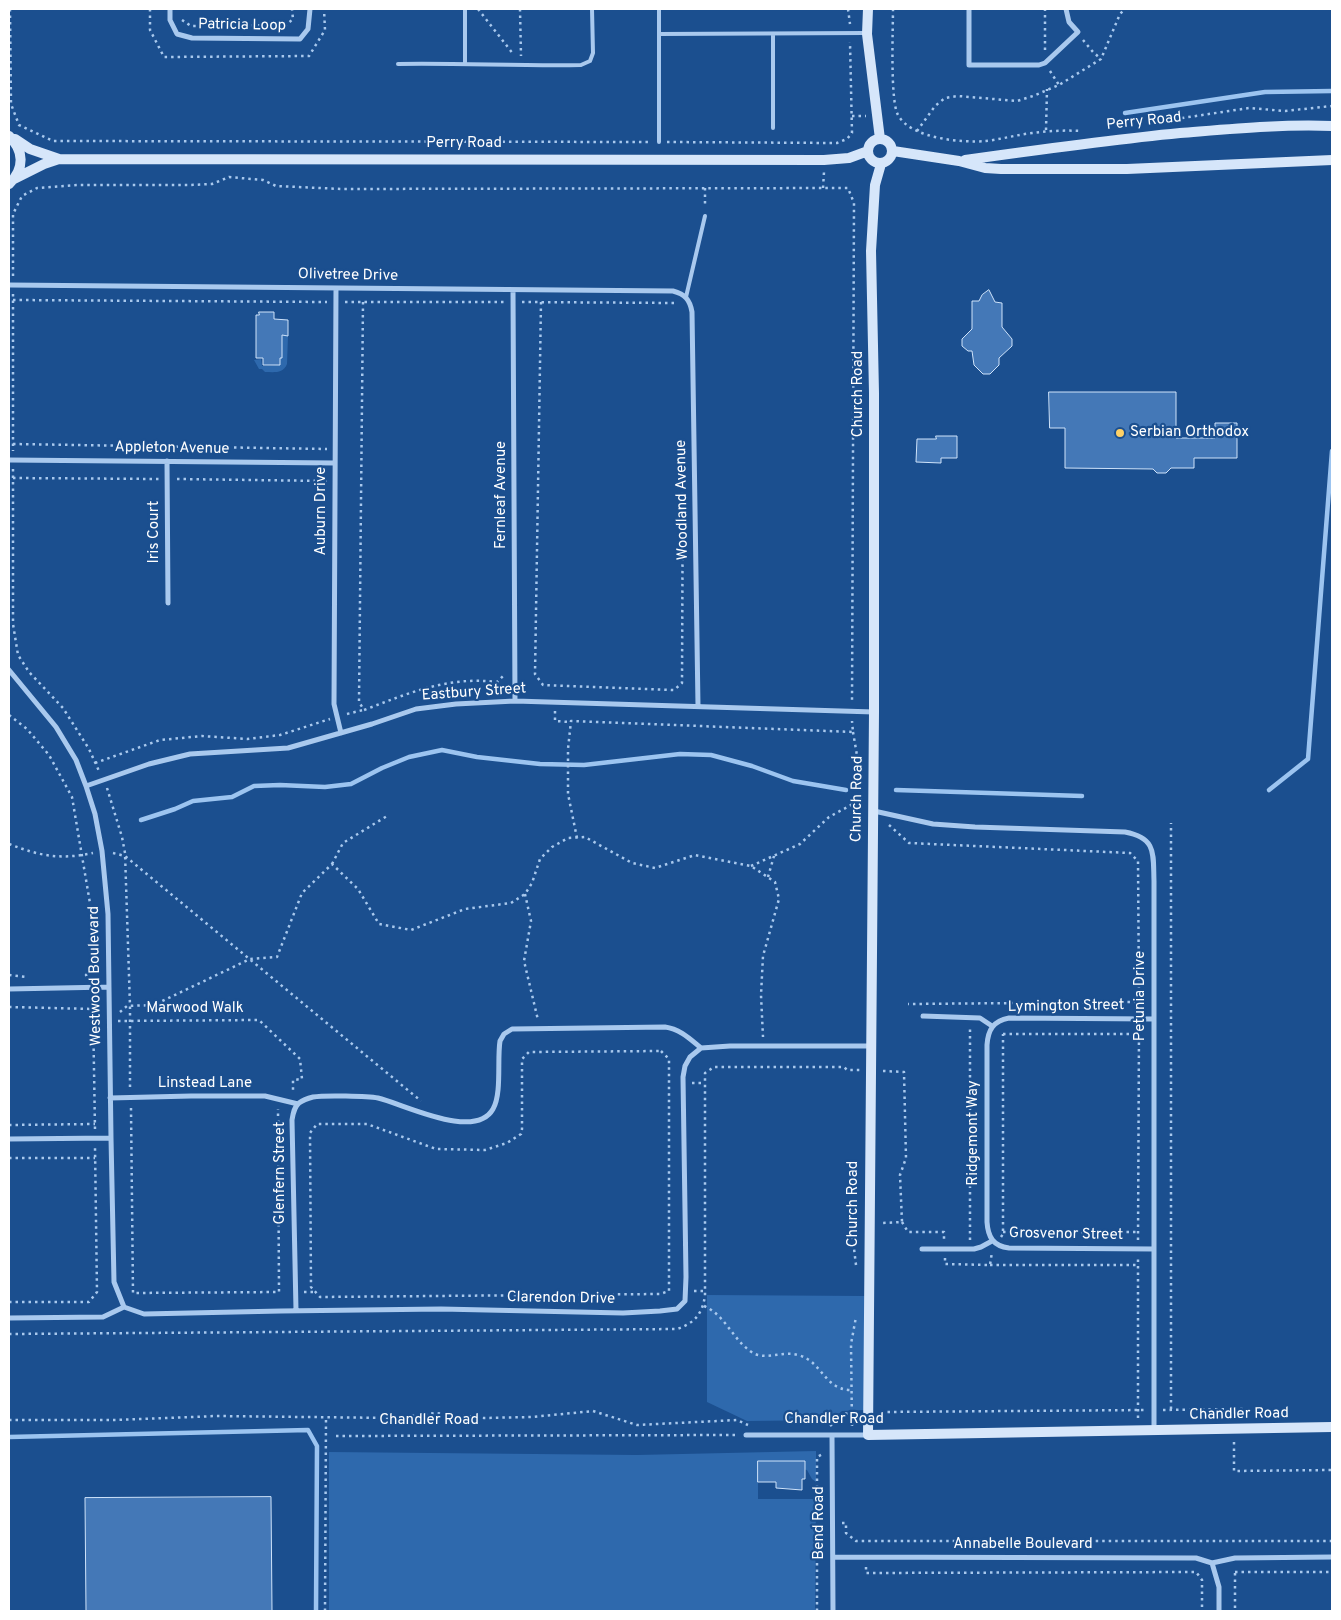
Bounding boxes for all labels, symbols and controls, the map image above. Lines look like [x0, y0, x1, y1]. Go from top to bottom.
street label: Patricia Loop [198, 16, 286, 36]
street label: Perry Road [1105, 109, 1183, 135]
street label: Perry Road [426, 135, 502, 153]
street label: Olivetree Drive [298, 266, 398, 286]
street label: Church Road [850, 351, 868, 437]
place label: Serbian Orthodox [1130, 424, 1249, 442]
marker: Serbian Orthodox [1114, 427, 1126, 439]
street label: Appleton Avenue [114, 439, 230, 459]
street label: Woodland Avenue [673, 439, 693, 561]
street label: Fernleaf Avenue [493, 441, 511, 549]
street label: Auburn Drive [313, 467, 331, 555]
street label: Iris Court [146, 501, 164, 563]
street label: Eastbury Street [421, 680, 527, 706]
street label: Church Road [848, 756, 868, 842]
street label: Westwood Boulevard [86, 906, 106, 1046]
street label: Petunia Drive [1132, 951, 1150, 1041]
street label: Lymington Street [1008, 997, 1124, 1017]
street label: Marwood Walk [146, 1000, 244, 1018]
street label: Linstead Lane [158, 1075, 252, 1093]
street label: Ridgemont Way [965, 1080, 983, 1186]
street label: Glenfern Street [272, 1122, 290, 1224]
street label: Church Road [845, 1161, 863, 1247]
street label: Grosvenor Street [1009, 1225, 1123, 1245]
street label: Clarendon Drive [507, 1289, 615, 1309]
street label: Chandler Road [1189, 1405, 1289, 1425]
street label: Chandler Road [784, 1411, 884, 1429]
street label: Chandler Road [379, 1412, 479, 1430]
street label: Bend Road [811, 1486, 829, 1560]
street label: Annabelle Boulevard [953, 1536, 1093, 1554]

